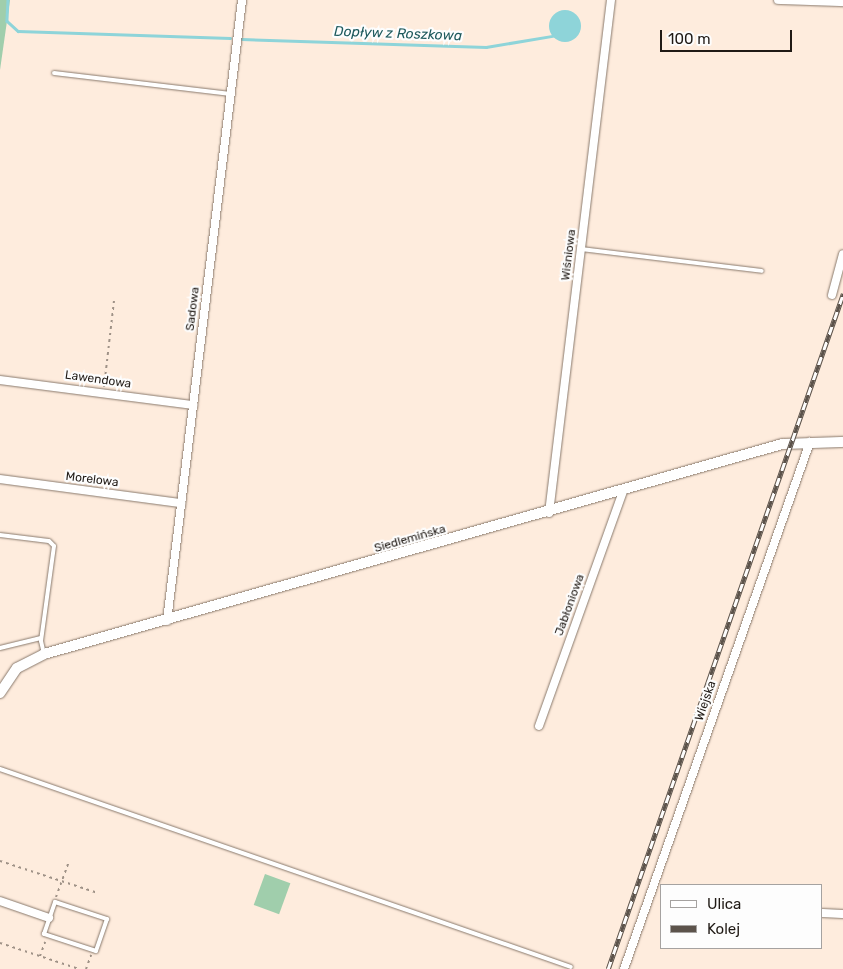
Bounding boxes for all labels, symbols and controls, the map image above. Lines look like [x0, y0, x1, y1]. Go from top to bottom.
scale bar [663, 20, 796, 52]
water label: Dopływ z Roszkowa [334, 23, 462, 45]
text: 100 m [668, 30, 710, 48]
street label: Wiśniowa [559, 229, 579, 281]
street label: Sadowa [183, 286, 203, 332]
street label: Lawendowa [64, 368, 132, 392]
street label: Morelowa [65, 470, 119, 490]
street label: Siedlemińska [373, 522, 447, 556]
street label: Jabłoniowa [552, 572, 588, 638]
street label: Wiejska [693, 679, 719, 723]
legend [660, 884, 823, 949]
text: Ulica [707, 895, 741, 913]
text: Kolej [707, 920, 740, 938]

